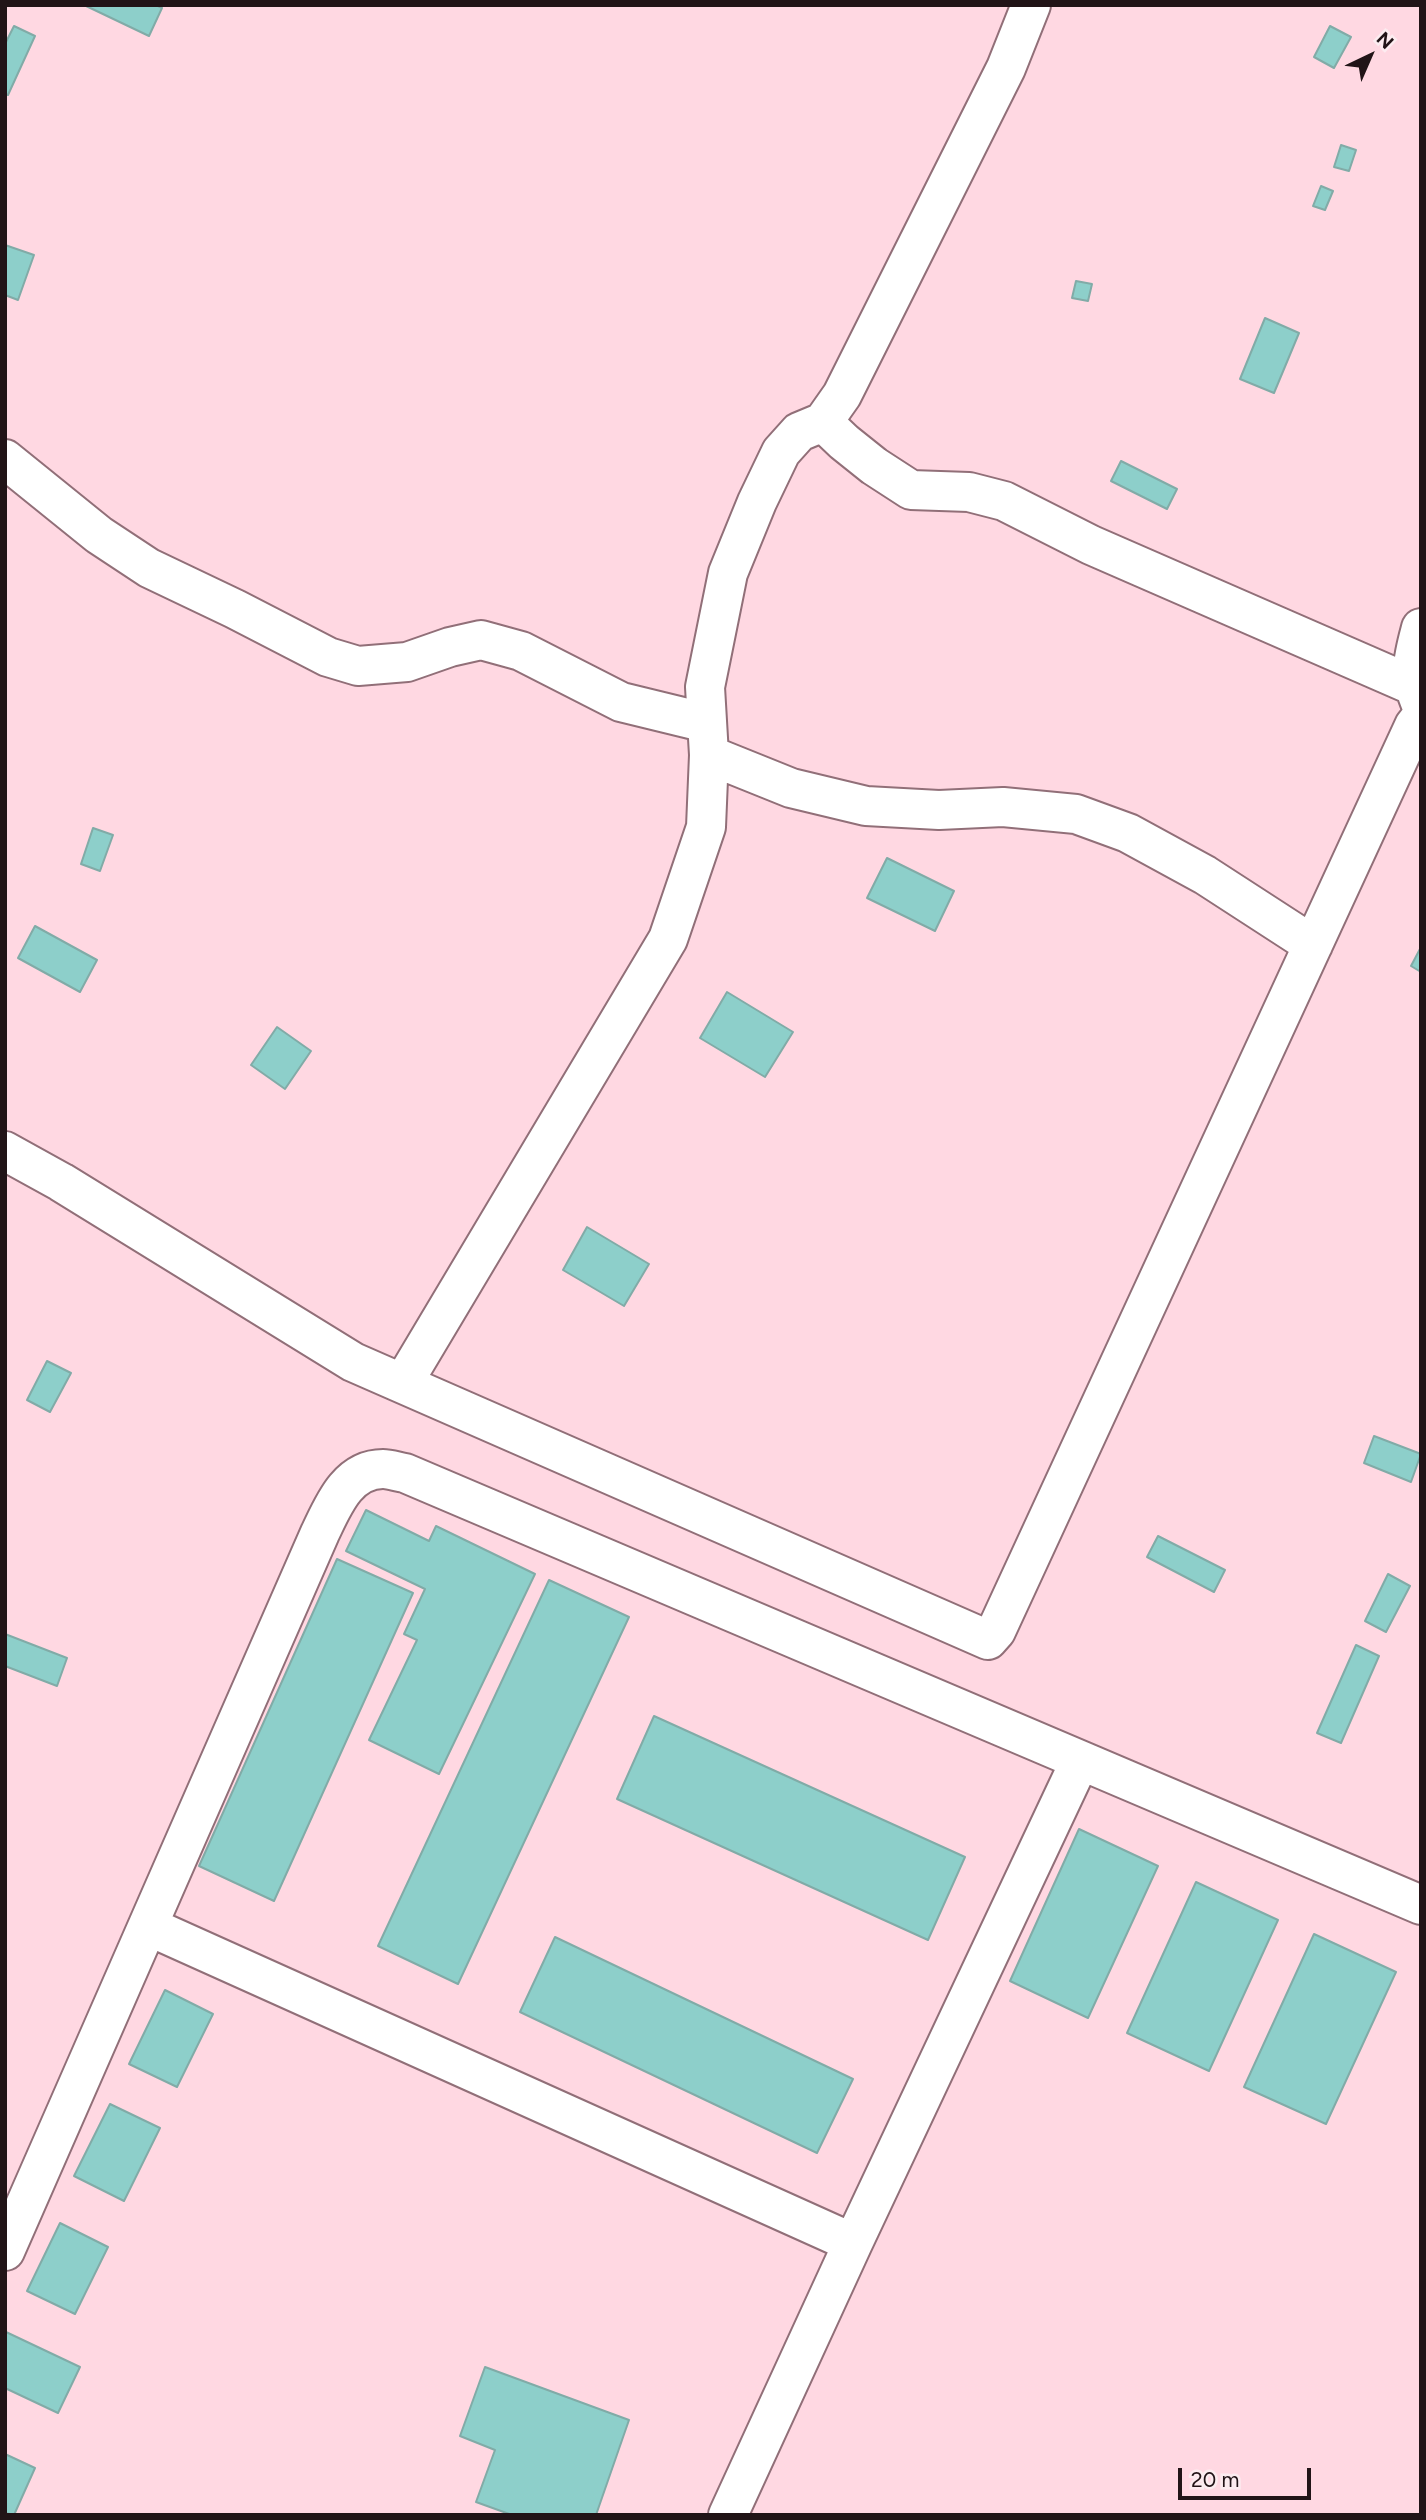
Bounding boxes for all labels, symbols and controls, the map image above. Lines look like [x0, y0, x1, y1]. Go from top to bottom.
north arrow [1335, 21, 1405, 91]
text: N [1372, 27, 1398, 54]
scale bar [1181, 2454, 1314, 2498]
text: 20 m [1191, 2467, 1239, 2492]

